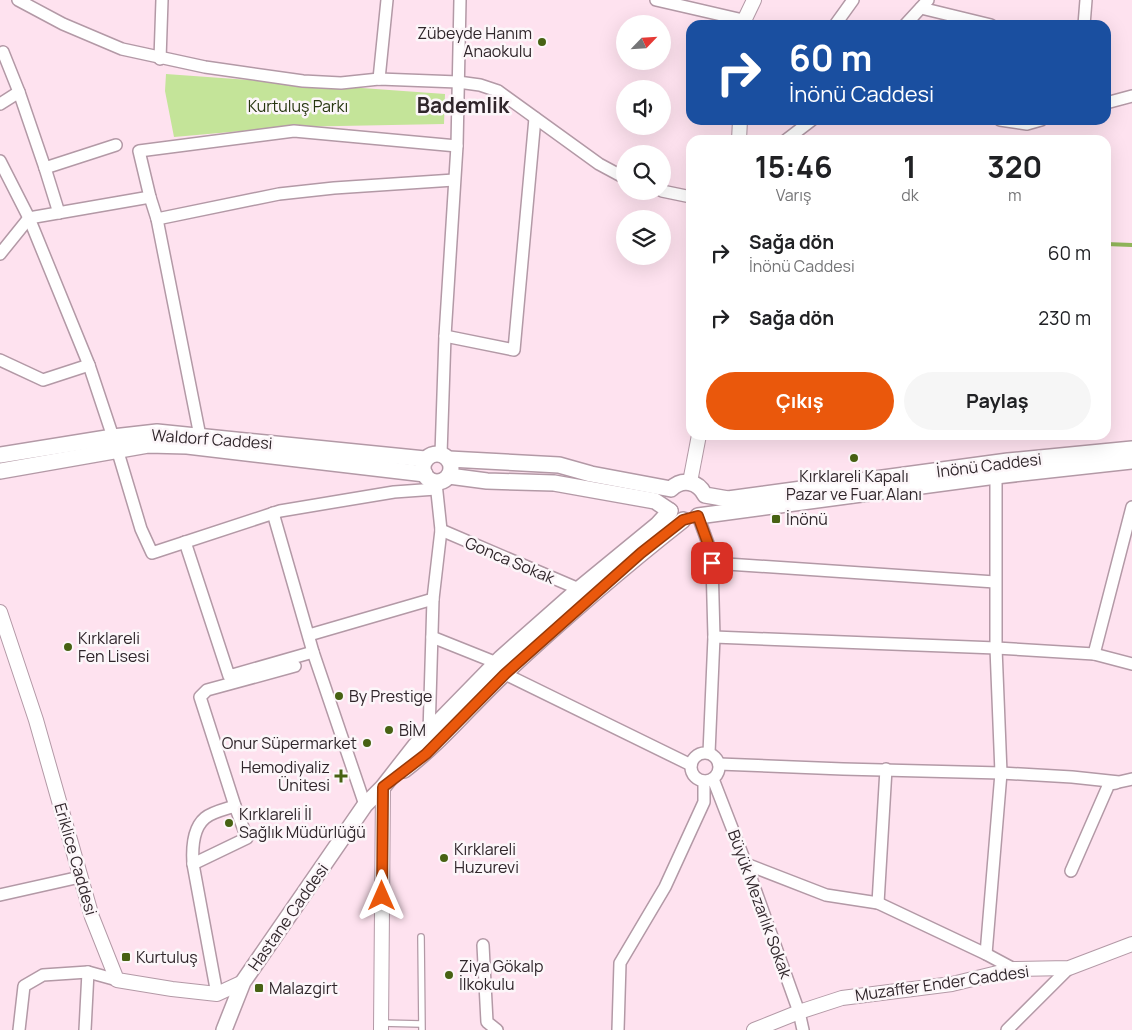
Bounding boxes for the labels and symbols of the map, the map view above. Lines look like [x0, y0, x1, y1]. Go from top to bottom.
north arrow [616, 15, 671, 70]
place label: Zübeyde Hanım Anaokulu [417, 22, 532, 62]
marker: Zübeyde Hanım Anaokulu [536, 36, 548, 48]
district label: Bademlik [417, 91, 510, 119]
park label: Kurtuluş Parkı [248, 95, 348, 117]
street label: Waldorf Caddesi [151, 424, 273, 454]
street label: İnönü Caddesi [935, 448, 1043, 482]
marker: Kırklareli Kapalı Pazar ve Fuar Alanı [848, 452, 860, 464]
place label: Kırklareli Kapalı Pazar ve Fuar Alanı [786, 465, 922, 505]
place label: İnönü [786, 508, 828, 530]
marker: İnönü [770, 513, 782, 525]
street label: Gonca Sokak [462, 531, 559, 589]
pin [691, 542, 733, 584]
place label: Kırklareli Fen Lisesi [78, 627, 149, 667]
marker: Kırklareli Fen Lisesi [62, 641, 74, 653]
place label: By Prestige [349, 685, 432, 707]
marker: By Prestige [333, 690, 345, 702]
place label: BİM [399, 719, 426, 741]
marker: BİM [383, 724, 395, 736]
place label: Onur Süpermarket [222, 732, 357, 754]
marker: Onur Süpermarket [361, 737, 373, 749]
place label: Hemodiyaliz Ünitesi [241, 756, 330, 796]
marker: Hemodiyaliz Ünitesi [334, 769, 348, 783]
street label: Eriklice Caddesi [49, 800, 103, 918]
place label: Kırklareli İl Sağlık Müdürlüğü [239, 803, 366, 843]
marker: Kırklareli İl Sağlık Müdürlüğü [223, 817, 235, 829]
street label: Büyük Mezarlık Sokak [723, 827, 797, 982]
place label: Kırklareli Huzurevi [454, 838, 519, 878]
marker: Kırklareli Huzurevi [438, 852, 450, 864]
street label: Hastane Caddesi [243, 859, 333, 975]
position arrow [355, 869, 407, 921]
place label: Kurtuluş [136, 946, 198, 968]
marker: Kurtuluş [120, 951, 132, 963]
place label: Ziya Gökalp İlkokulu [459, 955, 544, 995]
street label: Muzaffer Ender Caddesi [854, 960, 1030, 1006]
marker: Ziya Gökalp İlkokulu [443, 969, 455, 981]
place label: Malazgirt [269, 977, 338, 999]
marker: Malazgirt [253, 982, 265, 994]

